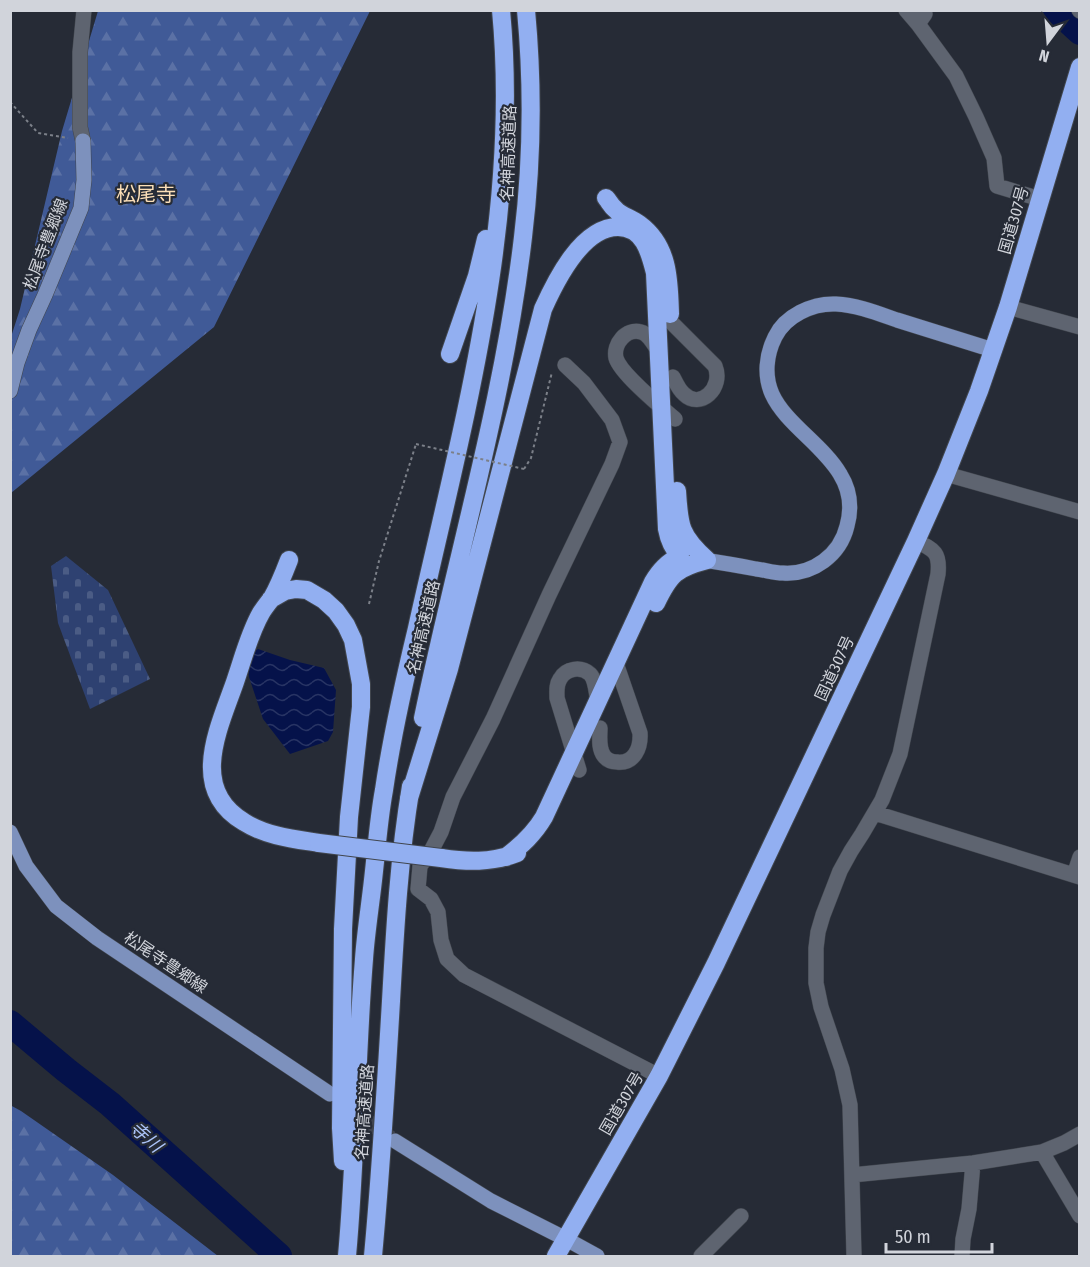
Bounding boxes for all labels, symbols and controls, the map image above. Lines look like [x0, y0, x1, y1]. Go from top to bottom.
north arrow [1018, 12, 1078, 72]
text: N [1037, 45, 1051, 66]
street label: 名神高速道路 [497, 105, 520, 201]
district label: 松尾寺 [116, 182, 176, 206]
street label: 国道307号 [995, 184, 1032, 256]
street label: 松尾寺豊郷線 [19, 196, 72, 292]
street label: 名神高速道路 [403, 578, 444, 676]
street label: 国道307号 [811, 633, 858, 704]
street label: 松尾寺豊郷線 [121, 928, 211, 997]
street label: 名神高速道路 [352, 1063, 377, 1161]
street label: 国道307号 [596, 1068, 647, 1138]
water label: 寺川 [125, 1117, 168, 1159]
scale bar [886, 1216, 992, 1254]
text: 50 m [895, 1226, 931, 1248]

